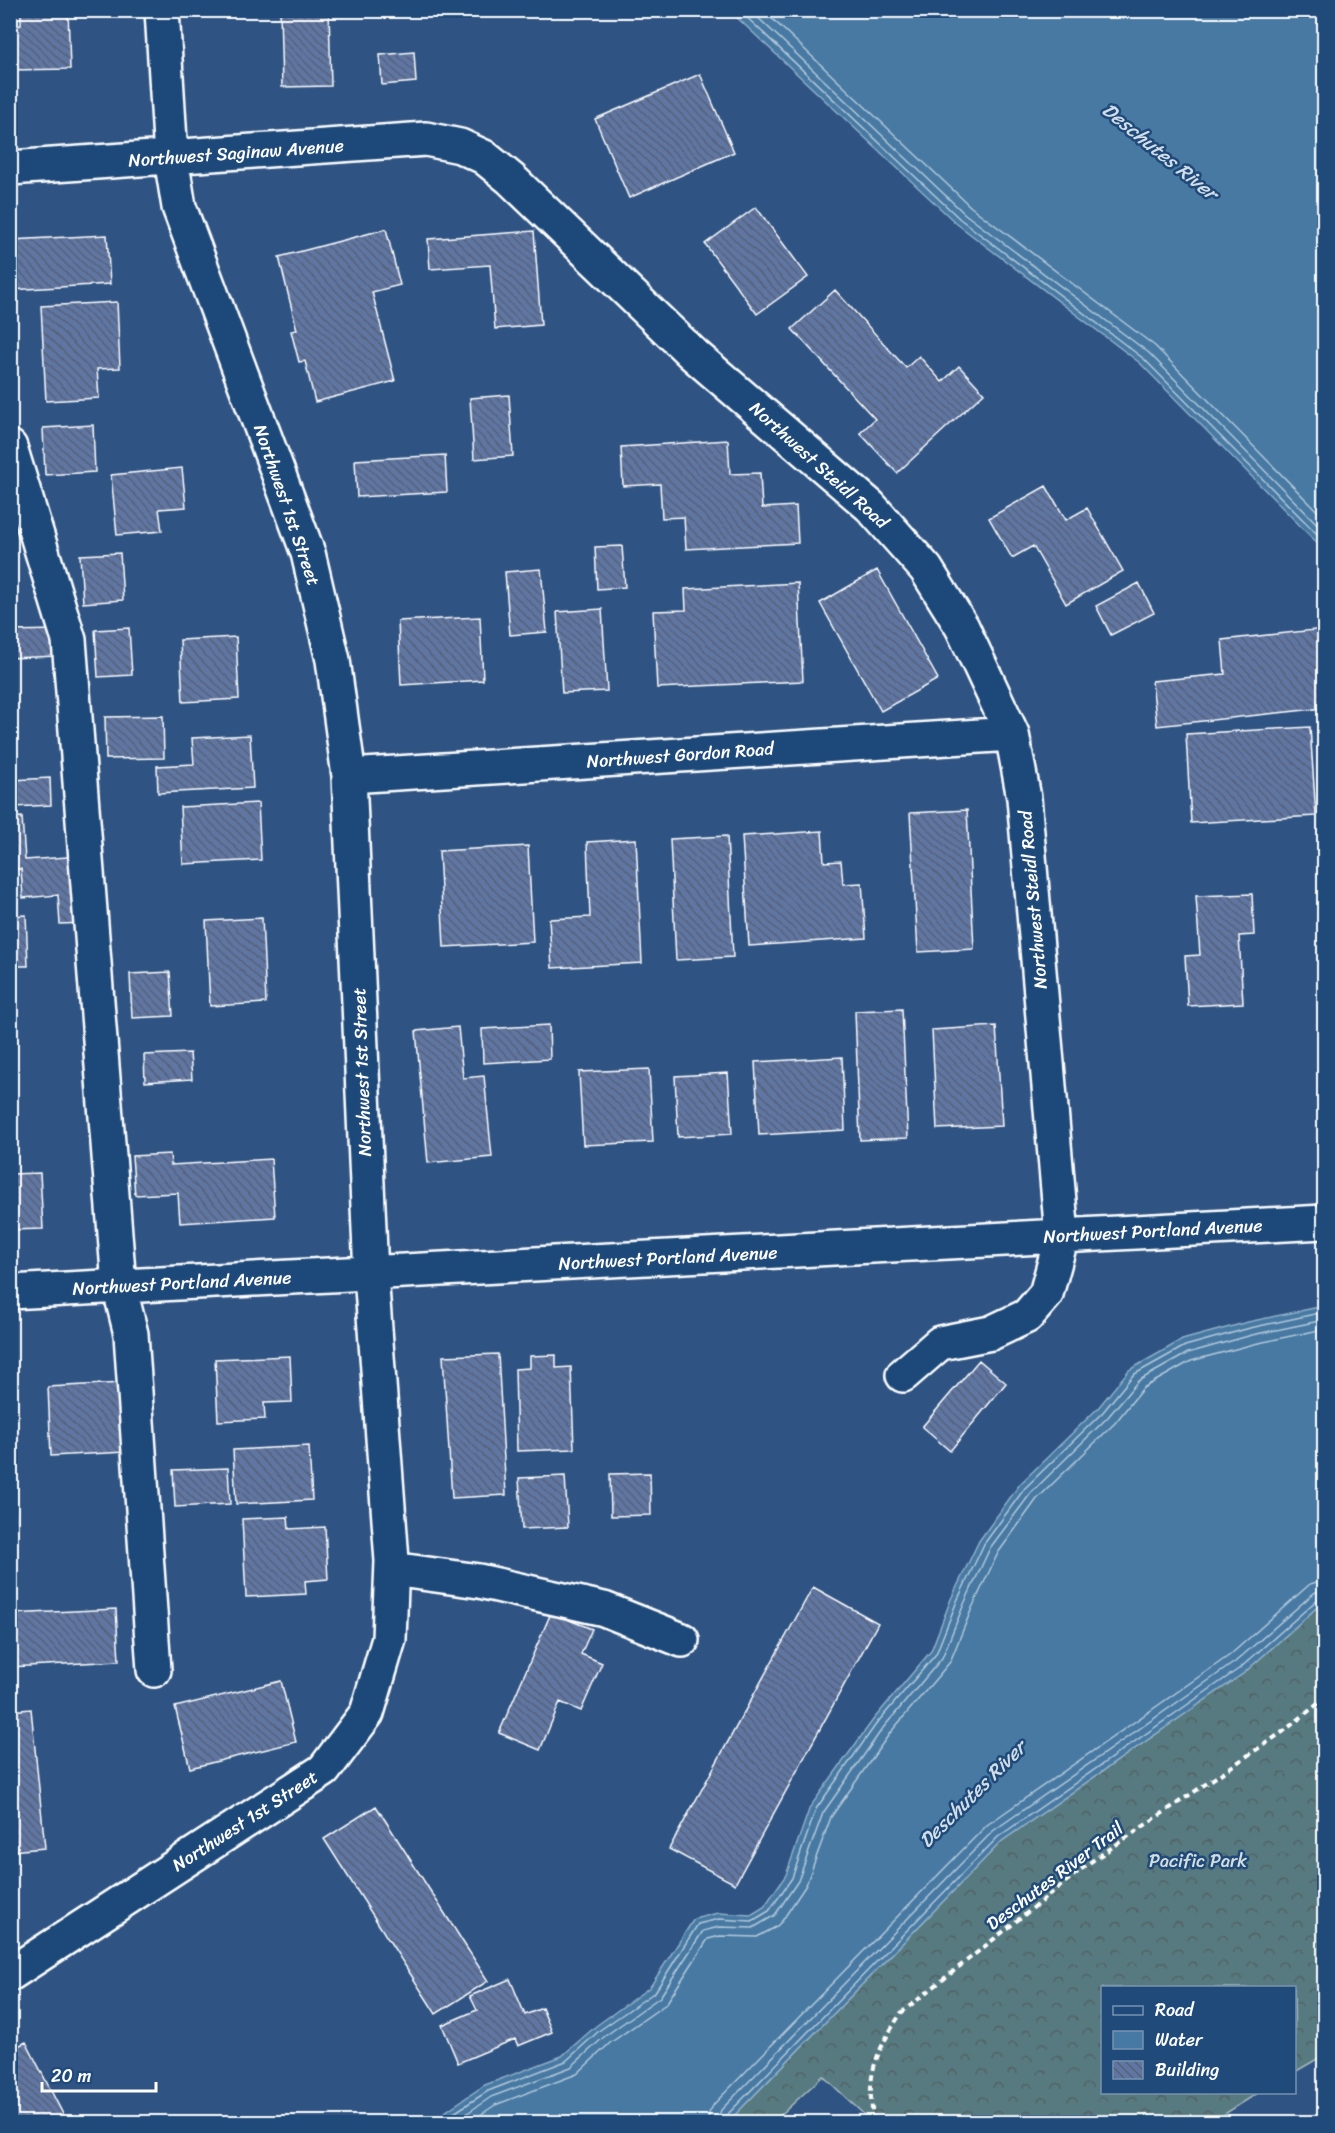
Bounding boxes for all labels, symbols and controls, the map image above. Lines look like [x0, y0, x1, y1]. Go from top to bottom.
water label: Deschutes River [1094, 93, 1228, 212]
street label: Northwest Saginaw Avenue [127, 130, 345, 176]
street label: Northwest Steidl Road [742, 393, 897, 538]
street label: Northwest 1st Street [244, 420, 330, 590]
street label: Northwest Gordon Road [585, 732, 776, 777]
street label: Northwest Steidl Road [1009, 808, 1057, 991]
street label: Northwest 1st Street [343, 987, 381, 1157]
street label: Northwest Portland Avenue [1043, 1209, 1263, 1253]
street label: Northwest Portland Avenue [558, 1236, 778, 1280]
street label: Northwest Portland Avenue [72, 1261, 292, 1305]
water label: Deschutes River [910, 1729, 1037, 1857]
street label: Northwest 1st Street [165, 1761, 325, 1880]
street label: Deschutes River Trail [979, 1813, 1132, 1939]
park label: Pacific Park [1149, 1845, 1247, 1877]
legend [1101, 1986, 1296, 2094]
text: Road [1155, 1994, 1195, 2026]
text: Water [1155, 2024, 1204, 2056]
text: Building [1155, 2054, 1219, 2086]
scale bar [42, 2055, 156, 2093]
text: 20 m [51, 2060, 91, 2092]

